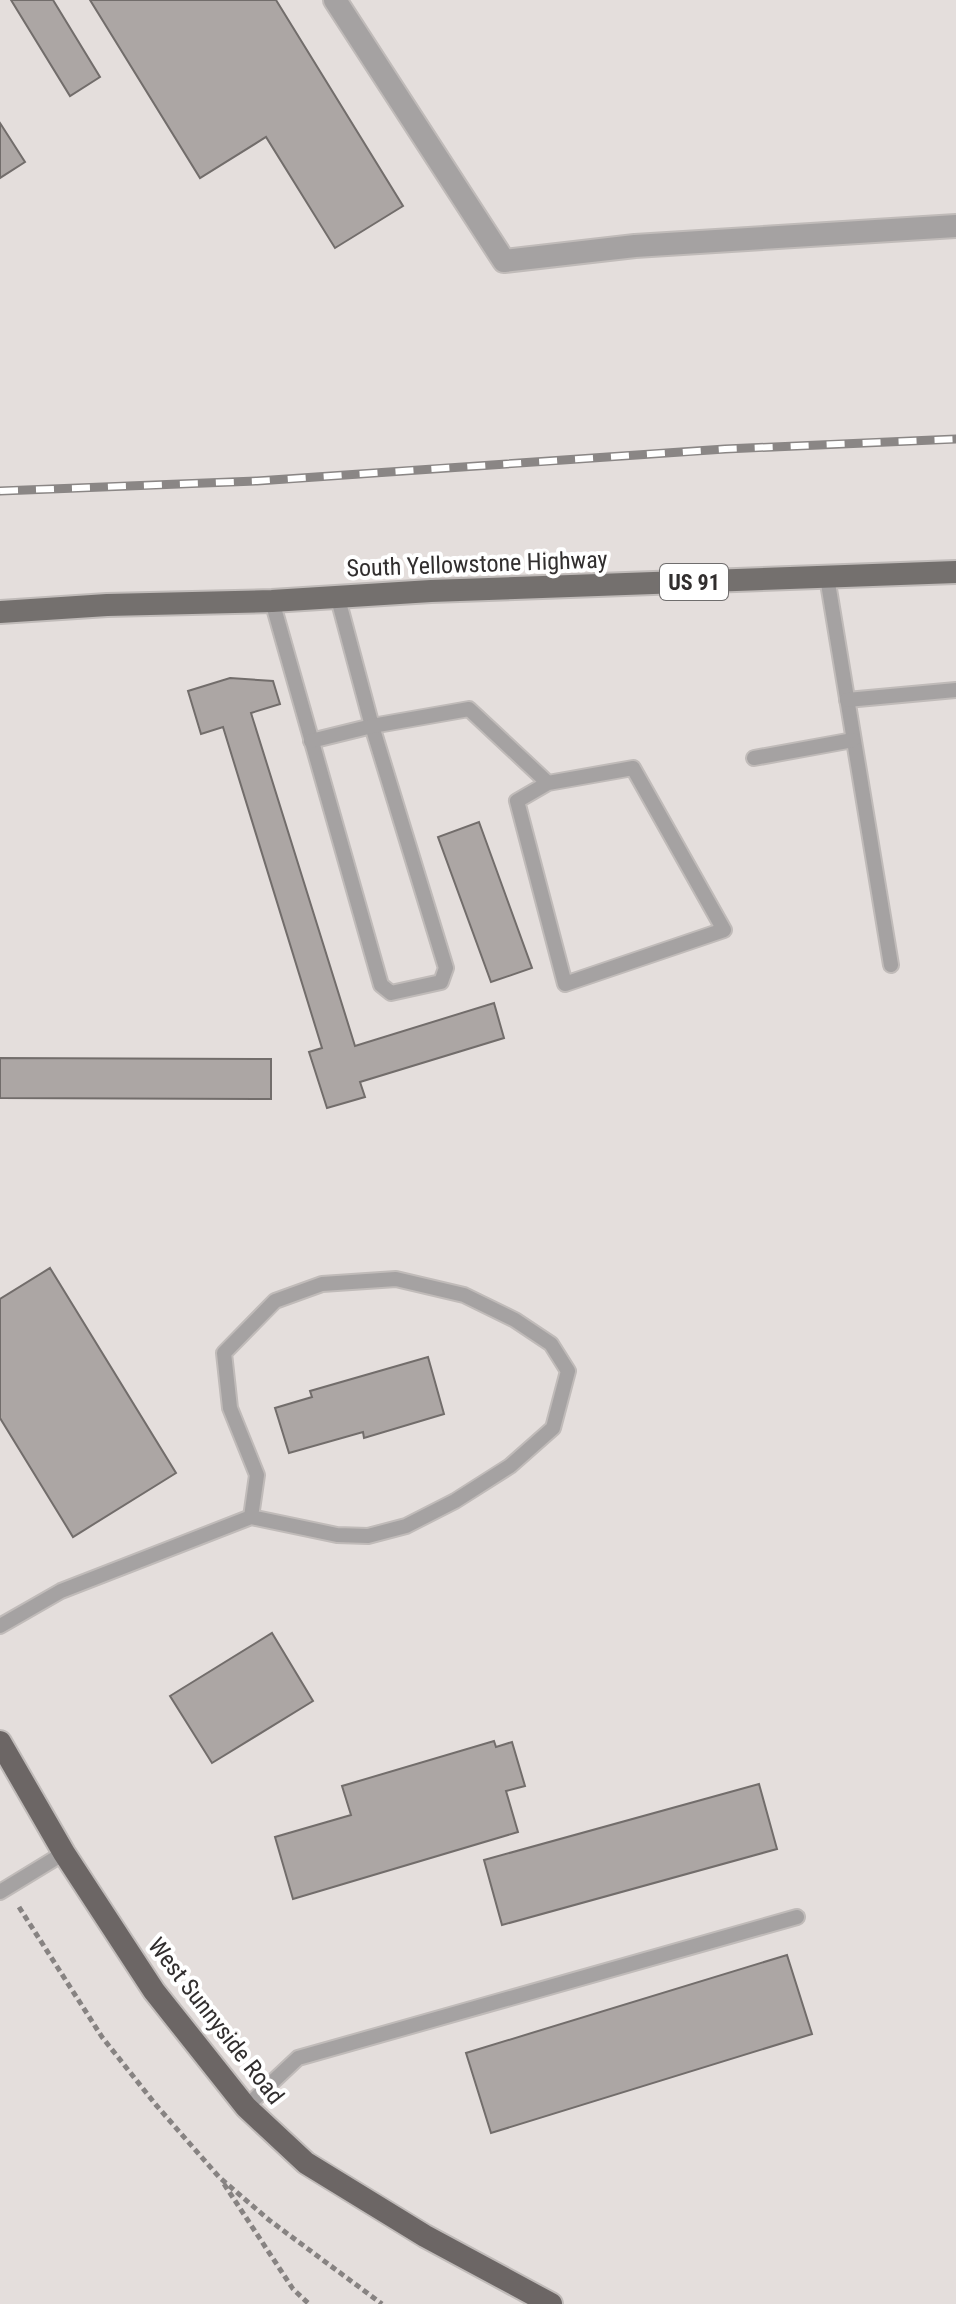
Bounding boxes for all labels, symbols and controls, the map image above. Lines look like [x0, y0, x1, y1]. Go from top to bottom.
street label: South Yellowstone Highway [346, 545, 608, 583]
road number: US 91 [660, 564, 728, 600]
street label: West Sunnyside Road [142, 1932, 290, 2110]

